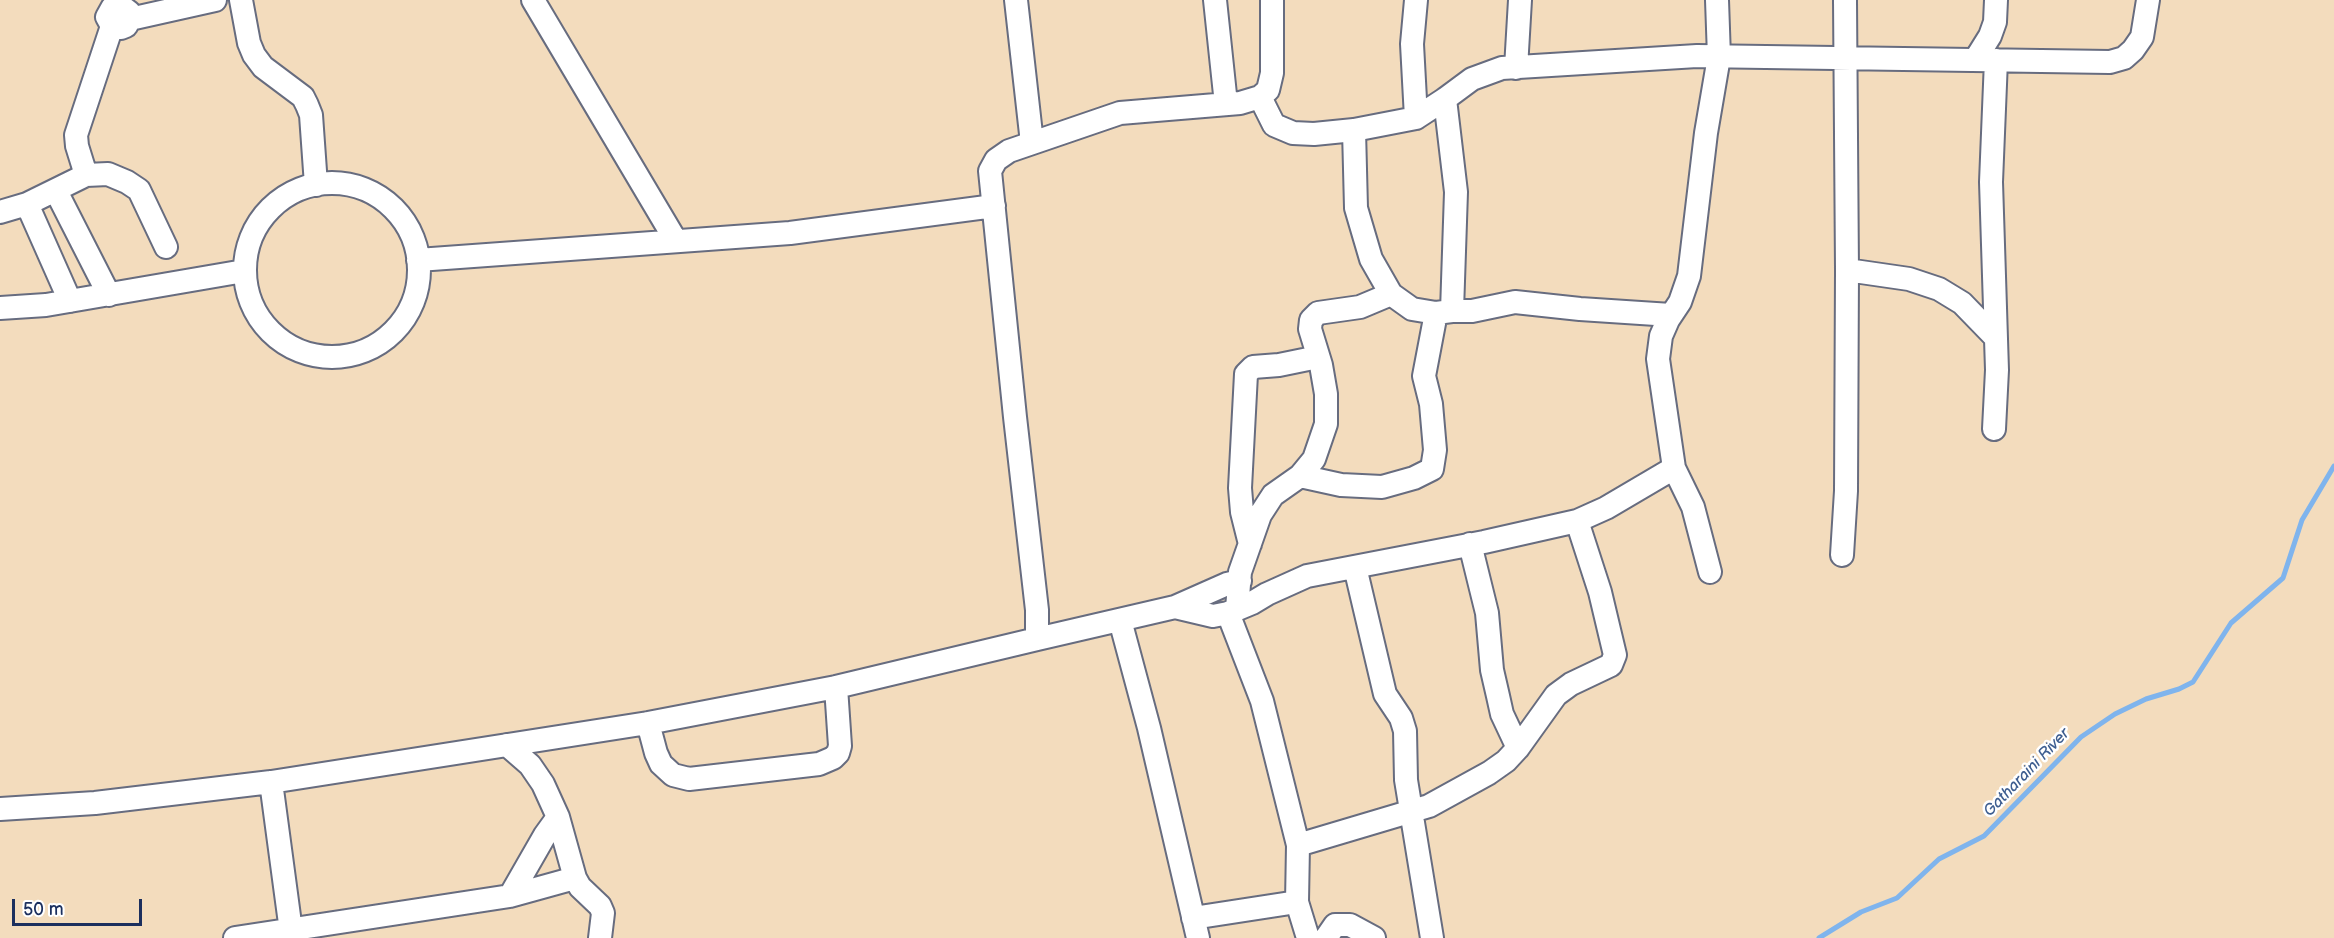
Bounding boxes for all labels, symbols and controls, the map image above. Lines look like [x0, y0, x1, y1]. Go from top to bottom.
water label: Gatharaini River [1980, 725, 2074, 821]
scale bar [15, 887, 146, 925]
text: 50 m [23, 899, 64, 920]

